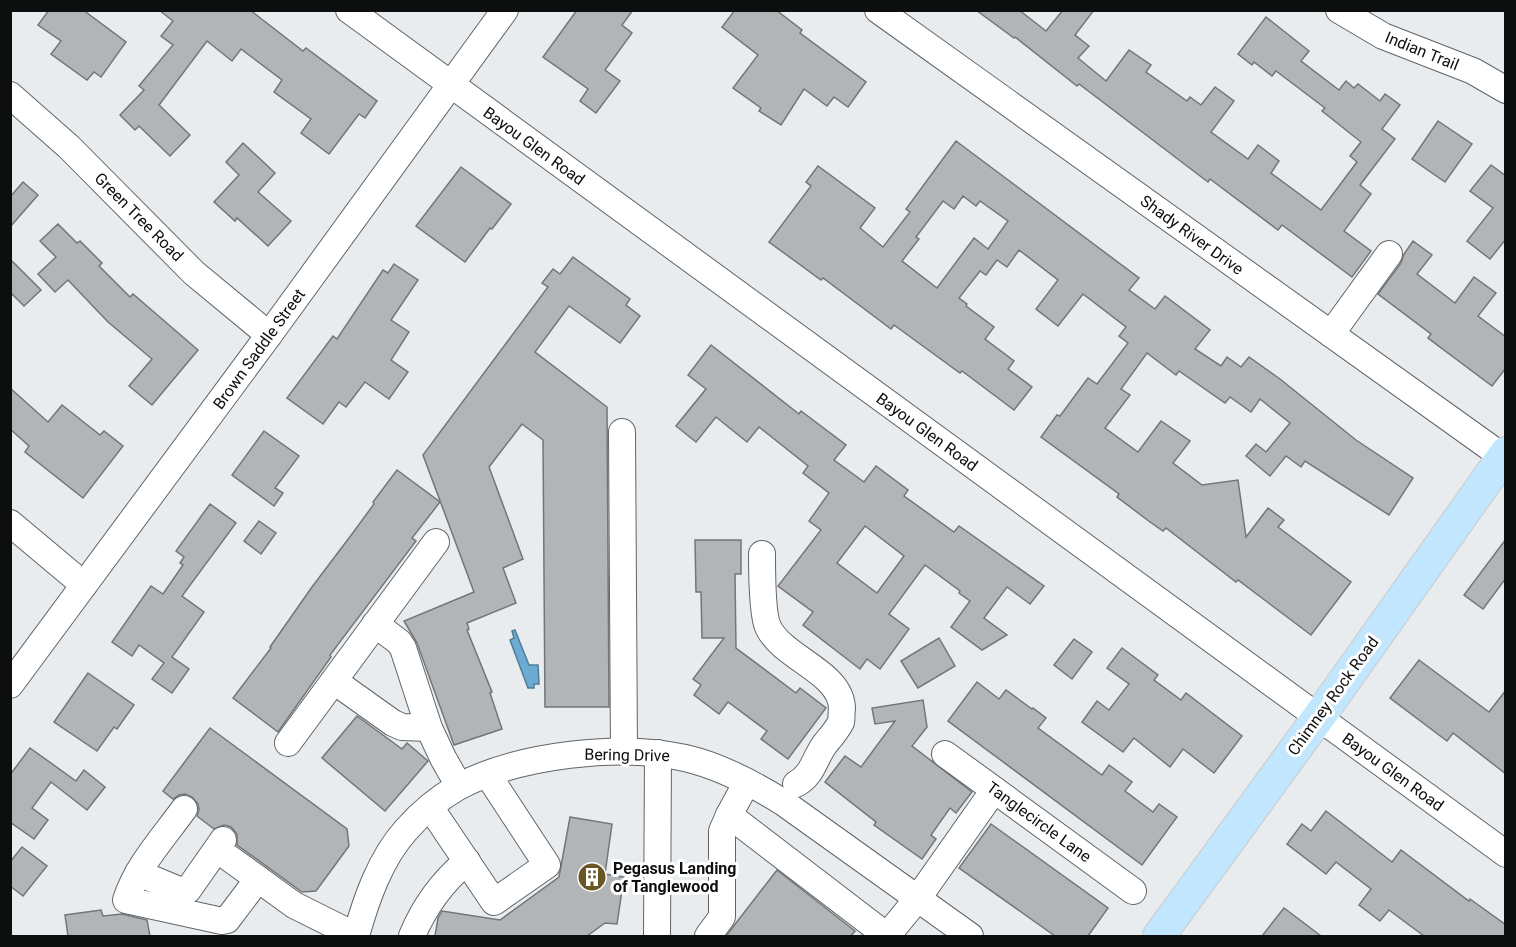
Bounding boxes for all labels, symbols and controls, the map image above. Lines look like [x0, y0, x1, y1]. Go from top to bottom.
street label: Indian Trail [1382, 28, 1462, 74]
street label: Bayou Glen Road [480, 103, 588, 189]
street label: Green Tree Road [91, 169, 187, 265]
street label: Shady River Drive [1137, 191, 1247, 279]
street label: Brown Saddle Street [209, 285, 309, 413]
street label: Bayou Glen Road [873, 389, 981, 475]
street label: Chimney Rock Road [1284, 633, 1382, 759]
street label: Bayou Glen Road [1339, 729, 1447, 815]
street label: Bering Drive [584, 745, 670, 765]
street label: Tanglecircle Lane [983, 778, 1095, 866]
place label: Pegasus Landing of Tanglewood [613, 859, 736, 896]
building icon: Pegasus Landing of Tanglewood [576, 861, 608, 893]

